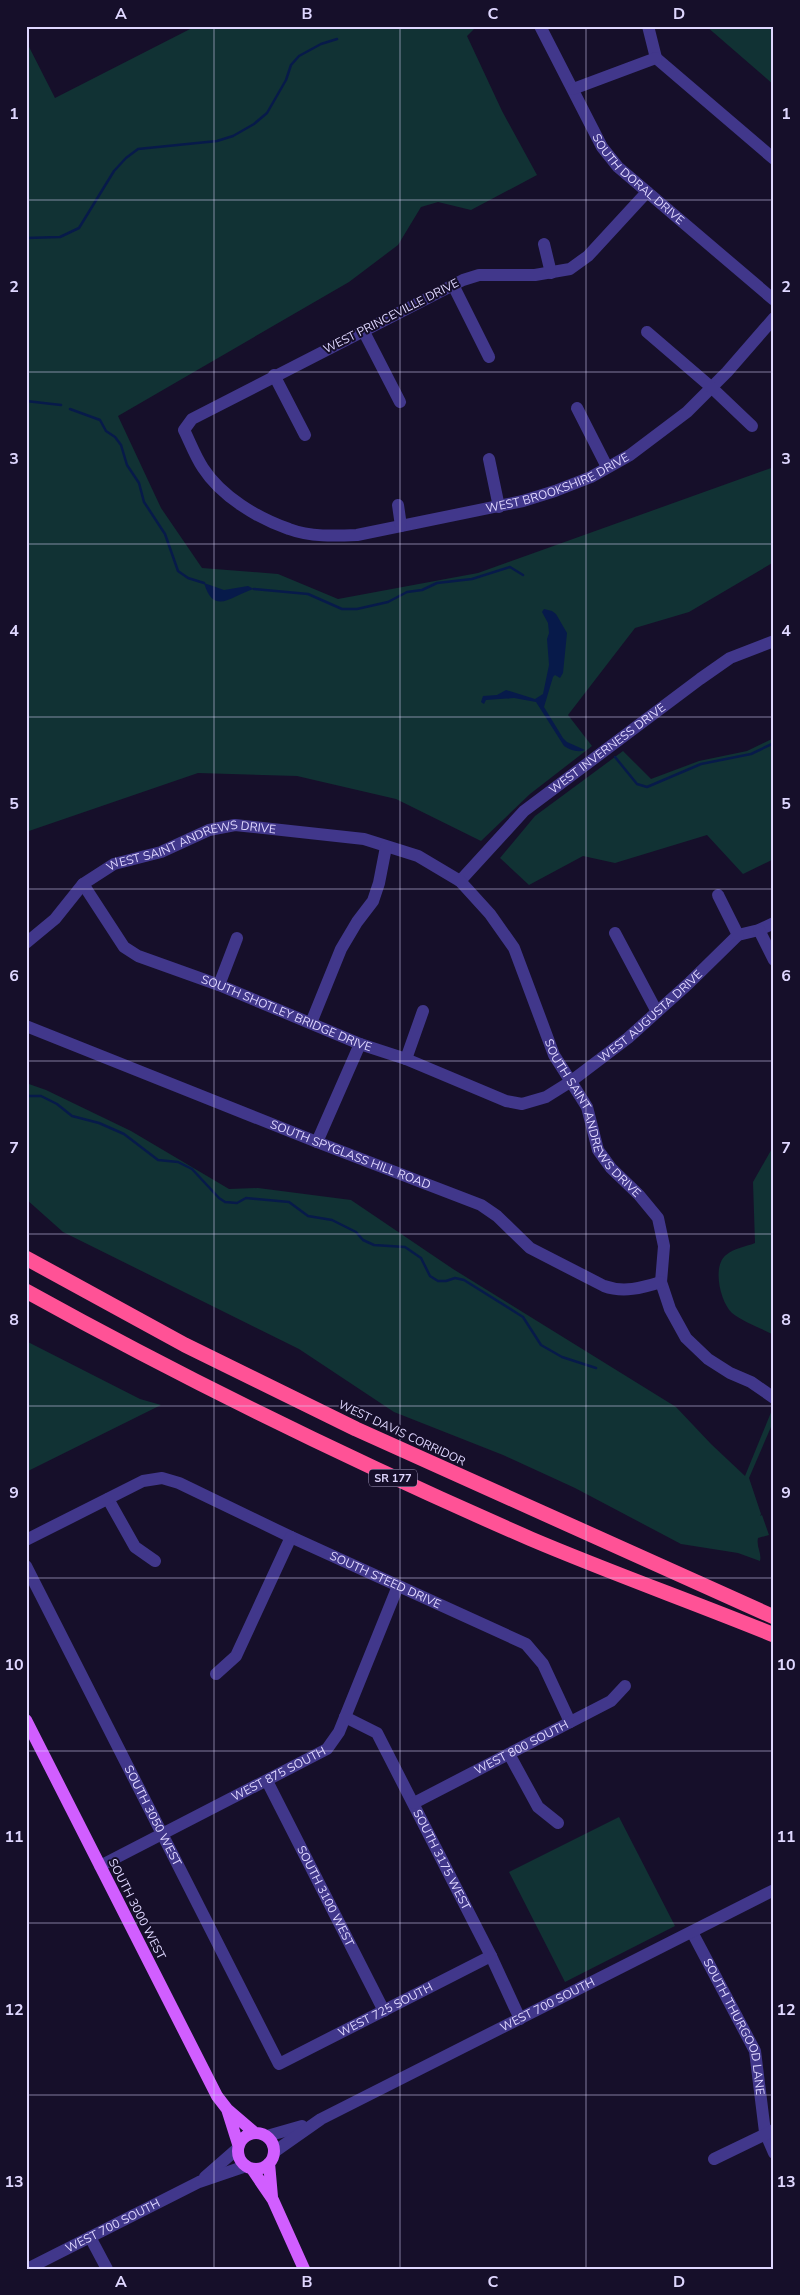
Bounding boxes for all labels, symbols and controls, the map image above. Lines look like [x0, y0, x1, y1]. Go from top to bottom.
text: A [115, 3, 127, 25]
text: B [301, 3, 313, 25]
text: C [488, 3, 499, 25]
text: D [673, 3, 685, 25]
text: 1 [9, 103, 19, 125]
text: 1 [781, 103, 791, 125]
street label: SOUTH DORAL DRIVE [588, 131, 688, 228]
street label: WEST PRINCEVILLE DRIVE [321, 275, 461, 357]
text: 2 [9, 276, 19, 298]
text: 2 [781, 276, 791, 298]
text: 3 [9, 448, 19, 470]
text: 3 [781, 448, 791, 470]
street label: WEST BROOKSHIRE DRIVE [484, 449, 632, 516]
text: 4 [9, 620, 19, 642]
text: 4 [781, 620, 791, 642]
street label: WEST INVERNESS DRIVE [546, 700, 669, 797]
text: 5 [9, 793, 19, 815]
text: 5 [781, 793, 791, 815]
street label: WEST SAINT ANDREWS DRIVE [103, 817, 277, 875]
text: 6 [9, 965, 19, 987]
text: 6 [781, 965, 791, 987]
street label: WEST AUGUSTA DRIVE [595, 966, 706, 1066]
street label: SOUTH SHOTLEY BRIDGE DRIVE [199, 971, 374, 1055]
street label: SOUTH SAINT ANDREWS DRIVE [541, 1037, 644, 1201]
street label: SOUTH SPYGLASS HILL ROAD [268, 1116, 433, 1193]
text: 7 [9, 1137, 19, 1159]
text: 7 [781, 1137, 791, 1159]
text: 8 [9, 1309, 19, 1331]
text: 8 [781, 1309, 791, 1331]
street label: WEST DAVIS CORRIDOR [336, 1396, 468, 1470]
road number: SR 177 [369, 1470, 417, 1486]
text: 9 [9, 1482, 19, 1504]
text: 9 [781, 1482, 791, 1504]
street label: SOUTH STEED DRIVE [327, 1548, 444, 1612]
text: 10 [4, 1654, 24, 1676]
text: 10 [776, 1654, 796, 1676]
street label: WEST 800 SOUTH [472, 1716, 571, 1778]
street label: WEST 875 SOUTH [229, 1743, 329, 1805]
street label: SOUTH 3050 WEST [120, 1762, 186, 1870]
street label: SOUTH 3175 WEST [409, 1806, 475, 1914]
text: 11 [4, 1826, 24, 1848]
text: 11 [776, 1826, 796, 1848]
street label: SOUTH 3100 WEST [293, 1843, 358, 1950]
street label: SOUTH 3000 WEST [105, 1856, 170, 1963]
street label: SOUTH THURGOOD LANE [699, 1956, 768, 2096]
street label: WEST 700 SOUTH [497, 1974, 597, 2035]
street label: WEST 725 SOUTH [335, 1979, 435, 2041]
text: 12 [4, 1999, 24, 2021]
text: 12 [776, 1999, 796, 2021]
text: 13 [4, 2171, 24, 2193]
text: 13 [776, 2171, 796, 2193]
street label: WEST 700 SOUTH [63, 2195, 163, 2256]
text: A [115, 2271, 127, 2293]
text: B [301, 2271, 313, 2293]
text: C [488, 2271, 499, 2293]
text: D [673, 2271, 685, 2293]

